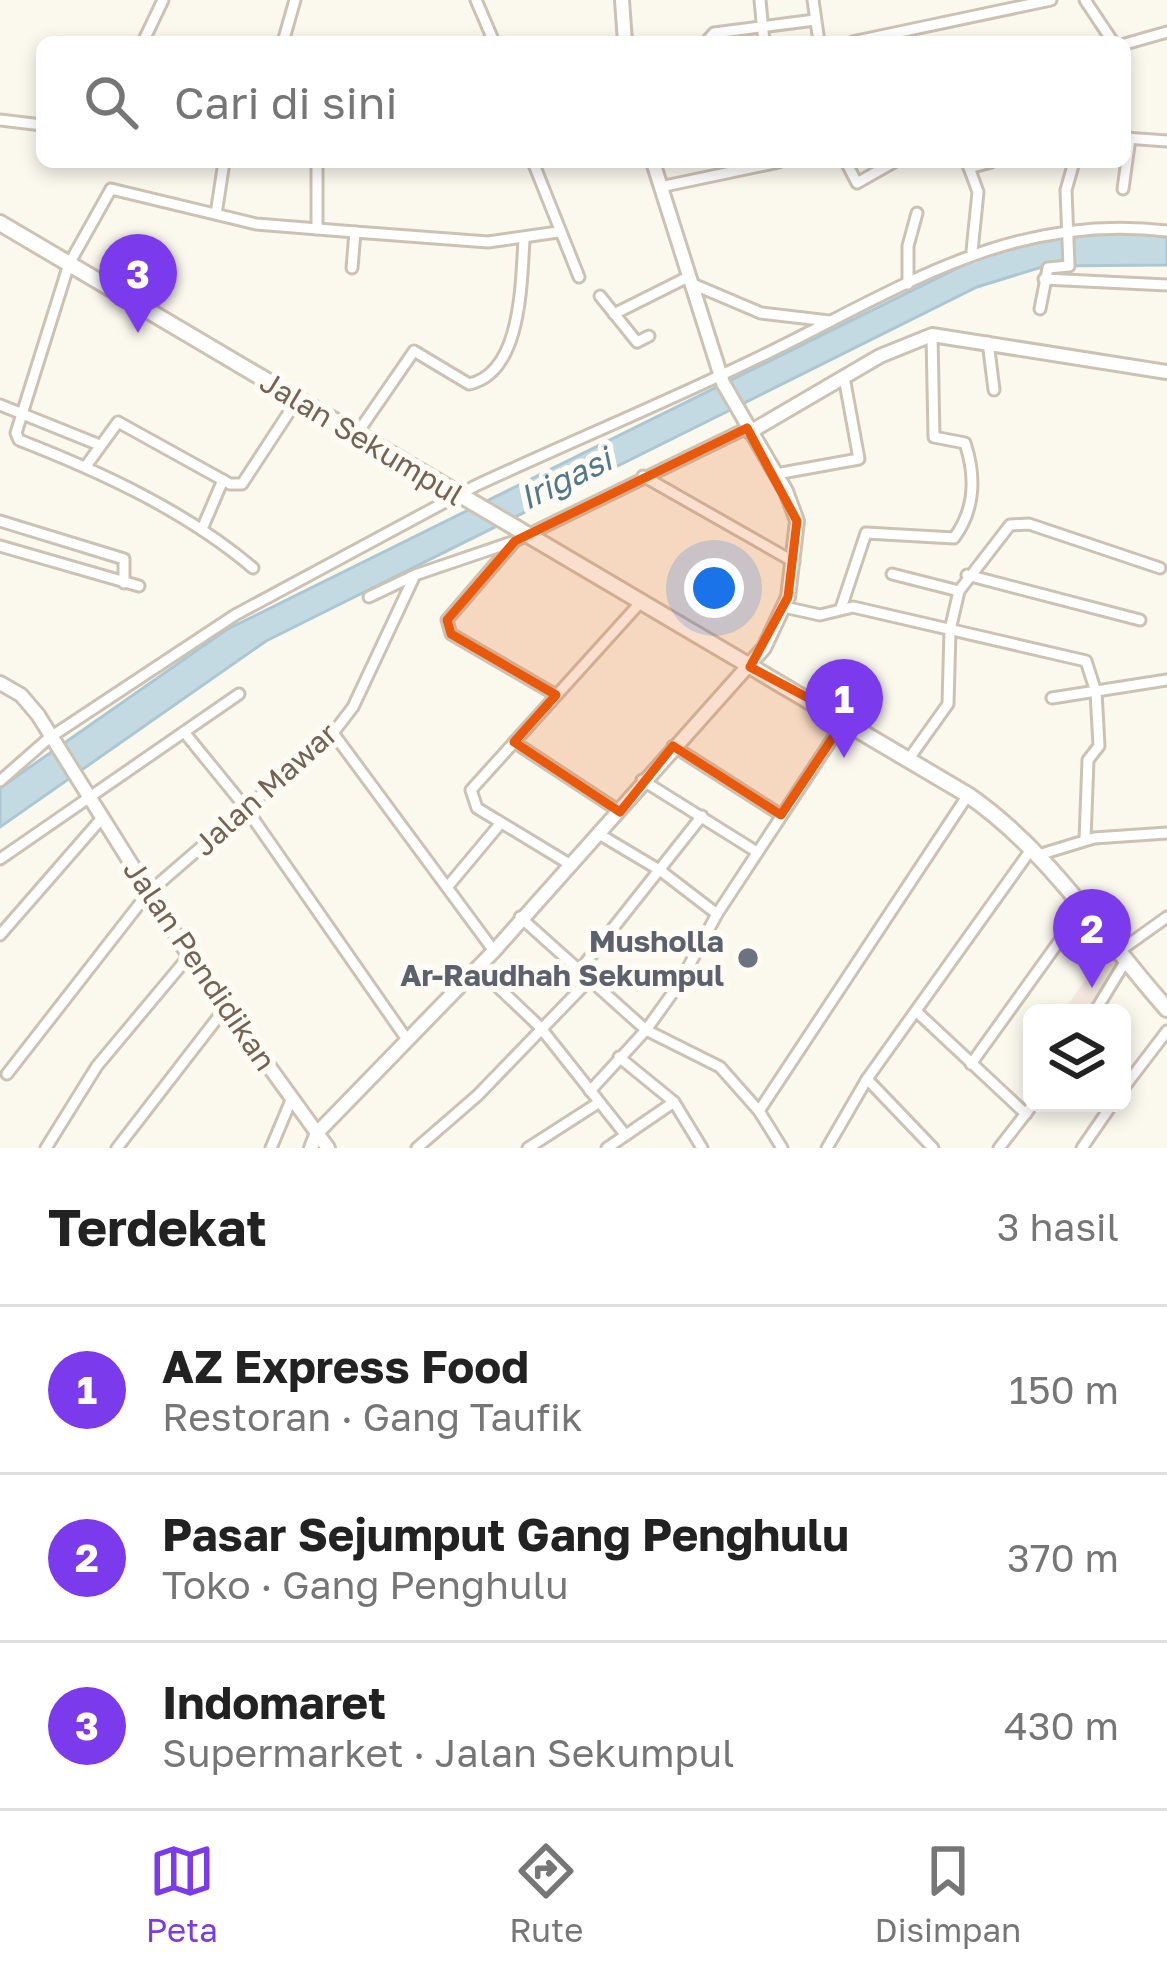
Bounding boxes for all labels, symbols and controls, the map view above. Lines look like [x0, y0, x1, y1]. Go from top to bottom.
search box [36, 36, 1131, 168]
icon: search [78, 69, 144, 135]
text: Cari di sini [174, 75, 398, 129]
pin: 3 [99, 234, 177, 333]
street label: Jalan Sekumpul [254, 363, 470, 513]
water label: Irigasi [513, 437, 621, 517]
your location [684, 558, 744, 618]
pin: 1 [805, 659, 883, 758]
street label: Jalan Mawar [186, 715, 344, 863]
street label: Jalan Pendidikan [116, 853, 284, 1077]
pin: 2 [1053, 889, 1131, 988]
place label: Musholla Ar-Raudhah Sekumpul [400, 923, 724, 993]
marker: Musholla Ar-Raudhah Sekumpul [735, 945, 761, 971]
map controls [1023, 1004, 1131, 1112]
button: layers [1023, 1004, 1131, 1112]
text: Terdekat [48, 1196, 267, 1257]
text: 3 hasil [997, 1203, 1119, 1250]
text: AZ Express Food [162, 1339, 529, 1393]
text: 1 [77, 1366, 97, 1413]
text: 150 m [1009, 1366, 1119, 1413]
text: Restoran · Gang Taufik [162, 1393, 583, 1440]
text: Pasar Sejumput Gang Penghulu [162, 1507, 849, 1561]
text: 2 [75, 1534, 99, 1581]
text: 370 m [1007, 1534, 1119, 1581]
text: Toko · Gang Penghulu [162, 1561, 569, 1608]
text: Indomaret [162, 1675, 386, 1729]
text: 3 [75, 1702, 99, 1749]
text: 430 m [1004, 1702, 1119, 1749]
text: Supermarket · Jalan Sekumpul [162, 1729, 735, 1776]
tab: Peta [146, 1838, 218, 1949]
tab: Rute [509, 1838, 583, 1949]
tab: Disimpan [875, 1838, 1021, 1949]

